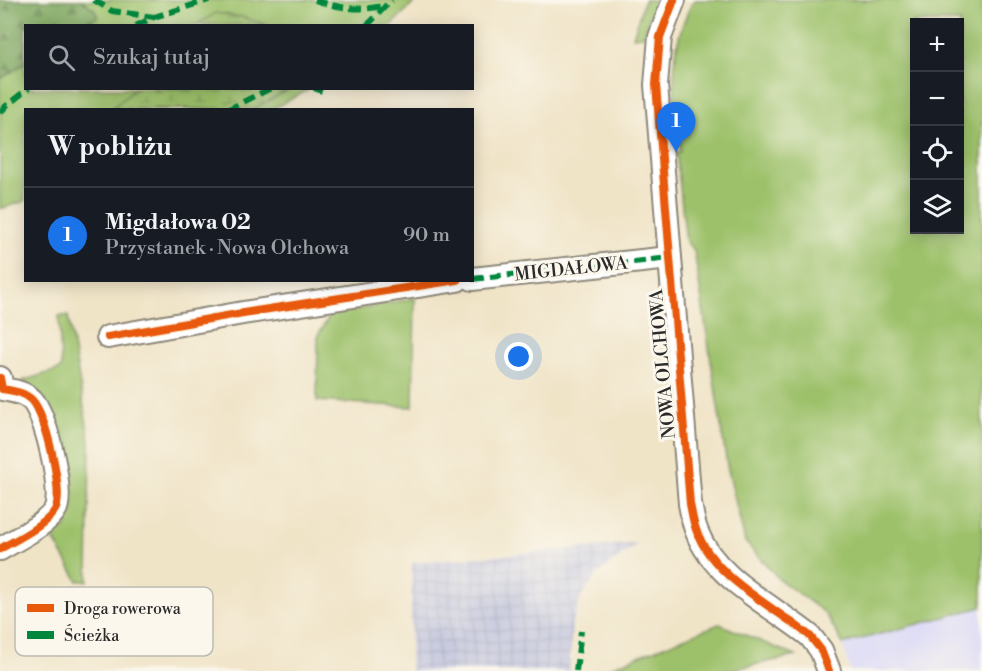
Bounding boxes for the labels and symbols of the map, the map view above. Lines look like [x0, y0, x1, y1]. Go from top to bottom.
pin: 1 [656, 102, 696, 152]
street label: MIGDAŁOWA [513, 252, 629, 286]
street label: NOWA OLCHOWA [645, 288, 681, 440]
your location [504, 342, 533, 371]
legend [15, 587, 213, 656]
text: Droga rowerowa [64, 599, 182, 619]
text: Ścieżka [64, 624, 120, 646]

